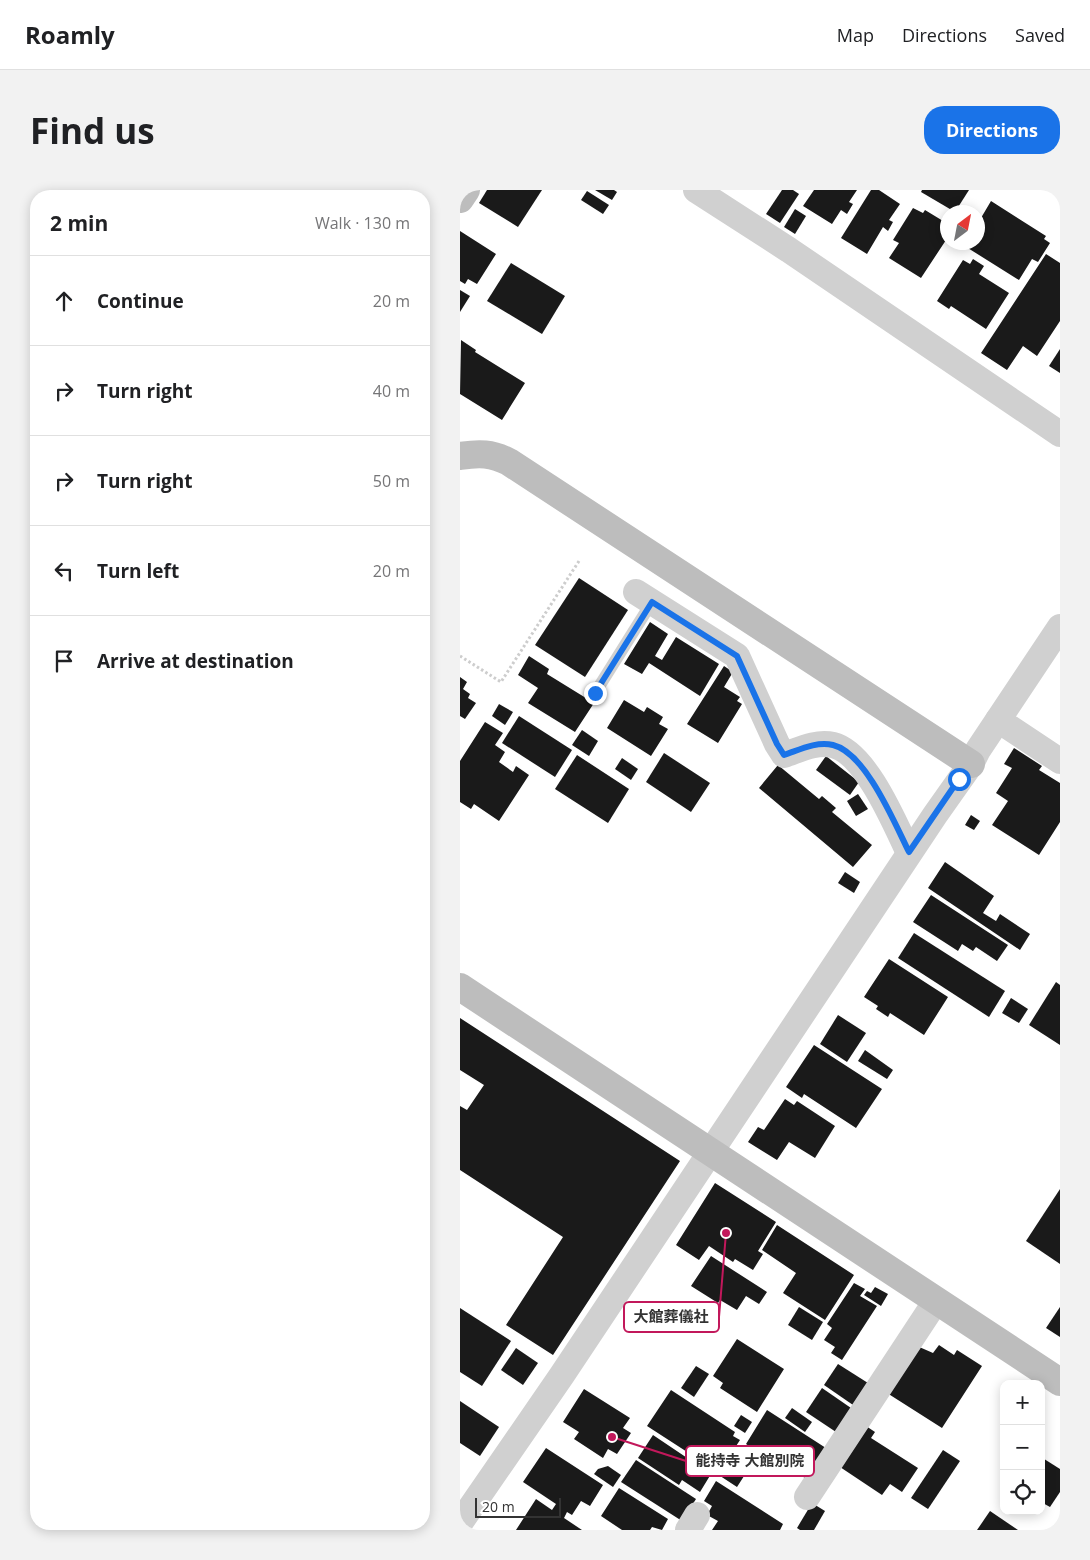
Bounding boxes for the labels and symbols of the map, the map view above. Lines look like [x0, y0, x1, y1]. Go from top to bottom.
north arrow [940, 205, 985, 250]
route end [584, 682, 607, 705]
route start [948, 768, 971, 791]
callout: 大館葬儀社 [624, 1302, 719, 1332]
text: 大館葬儀社 [633, 1306, 709, 1326]
callout: 能持寺 大館別院 [686, 1446, 814, 1476]
text: 能持寺 大館別院 [696, 1450, 804, 1470]
scale bar [475, 1495, 561, 1518]

